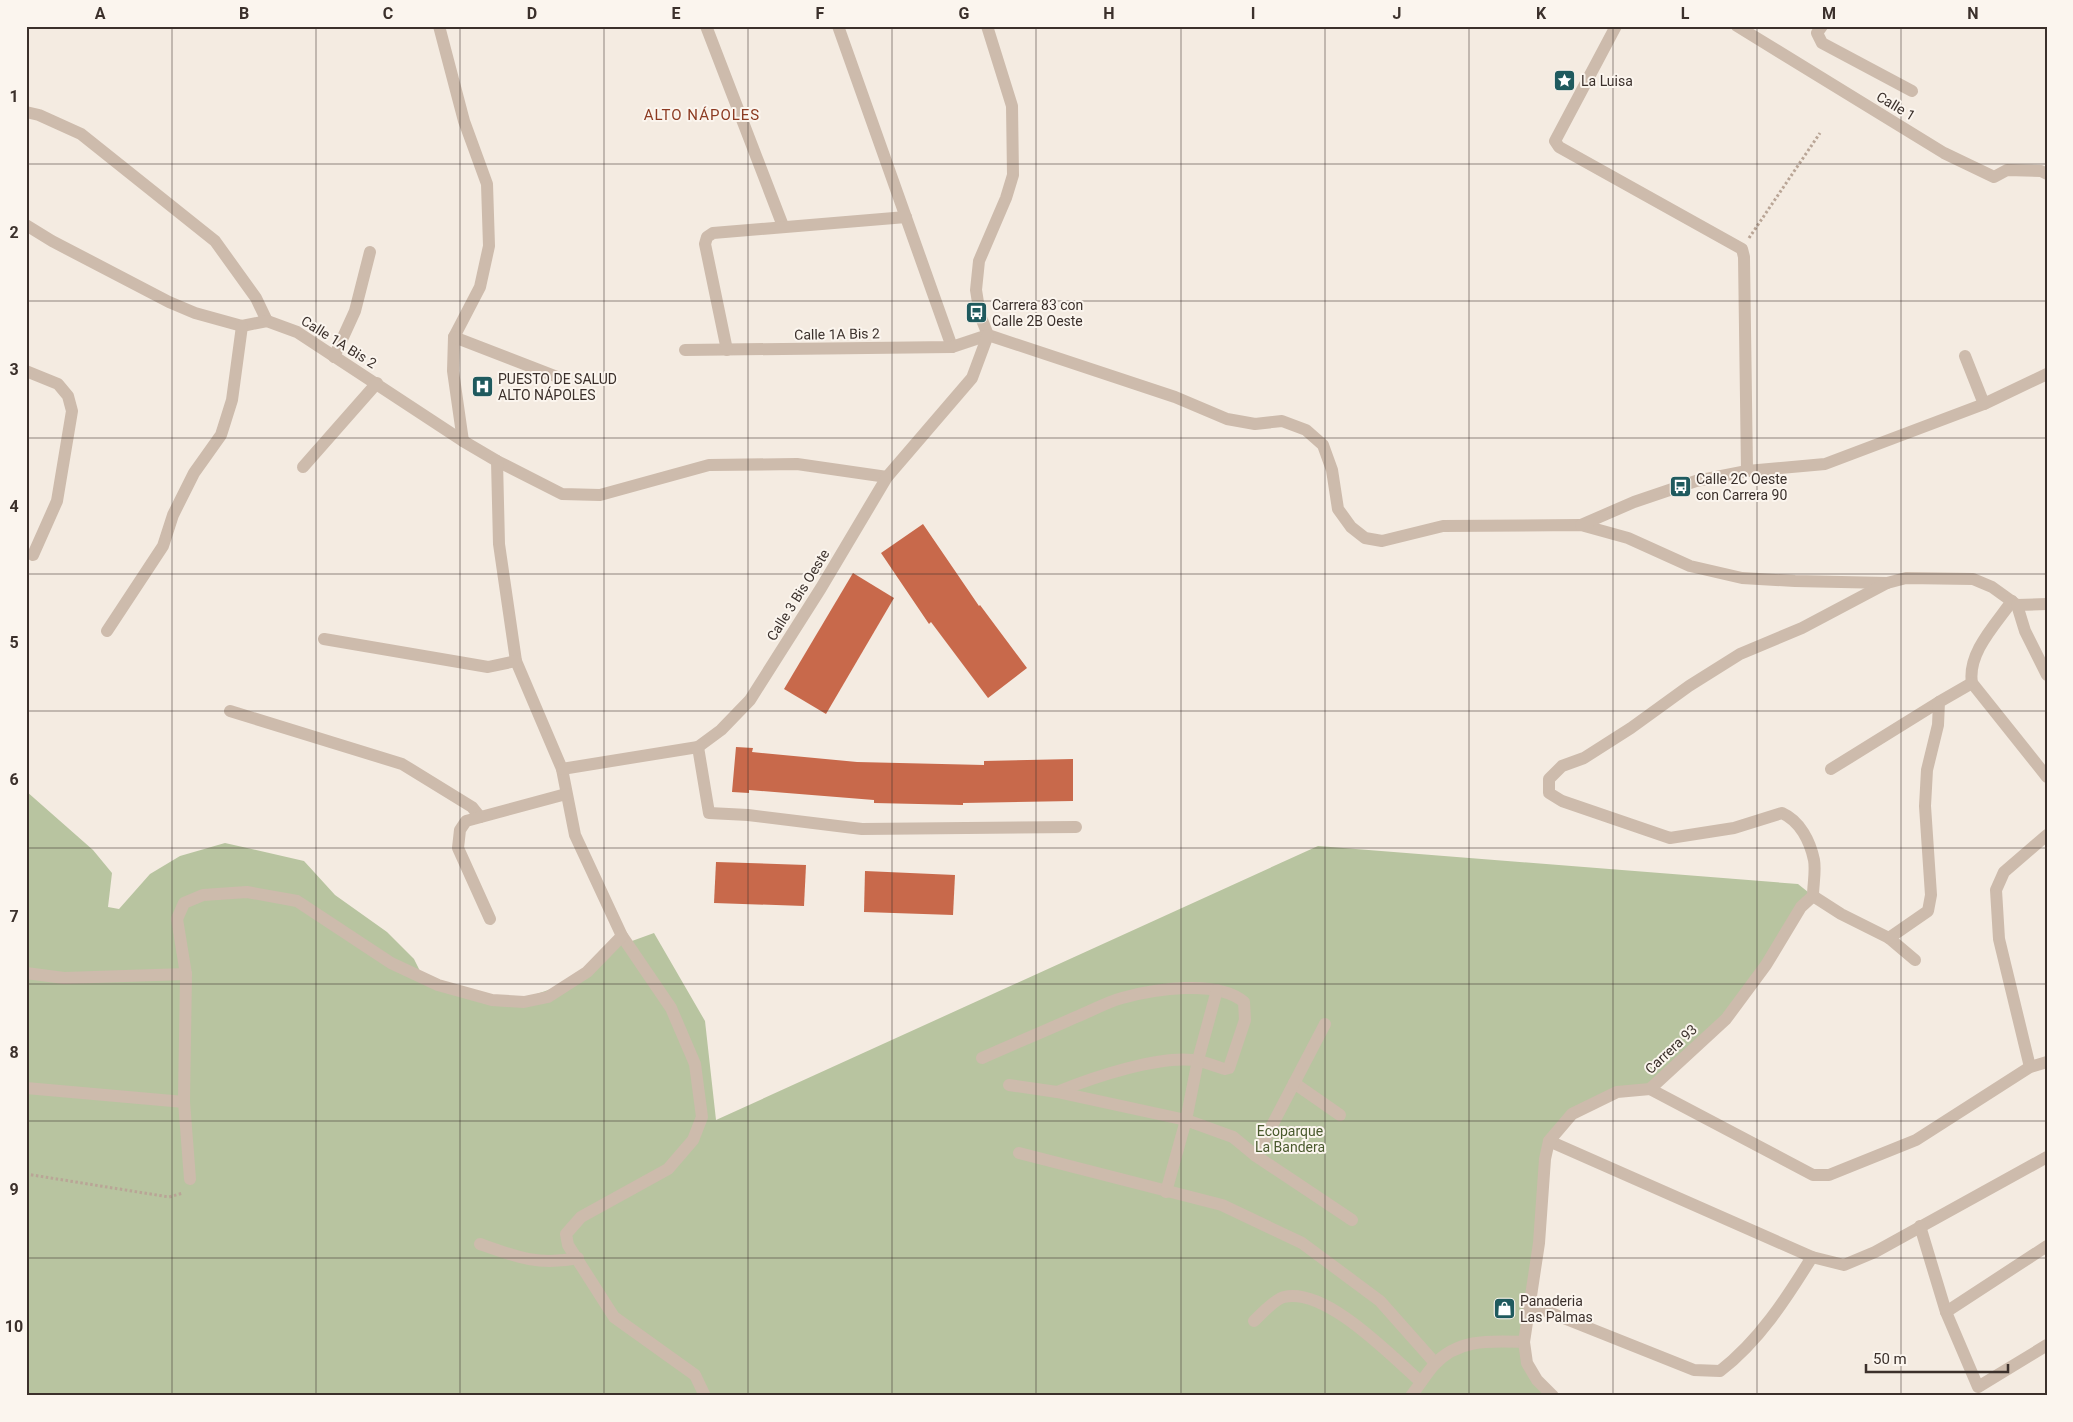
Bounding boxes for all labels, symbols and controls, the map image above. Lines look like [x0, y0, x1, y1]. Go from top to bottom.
text: A [95, 4, 106, 23]
text: B [239, 4, 249, 23]
text: C [383, 4, 393, 23]
text: D [527, 4, 537, 23]
text: E [672, 4, 681, 23]
text: F [816, 4, 825, 23]
text: G [959, 4, 970, 23]
text: H [1103, 4, 1115, 23]
text: I [1251, 4, 1255, 23]
text: J [1393, 4, 1401, 23]
text: K [1536, 4, 1547, 23]
text: L [1681, 4, 1690, 23]
text: M [1822, 4, 1836, 23]
text: N [1967, 4, 1979, 23]
place icon: La Luisa [1553, 69, 1577, 93]
place label: La Luisa [1581, 73, 1633, 89]
text: 1 [9, 87, 19, 106]
street label: Calle 1 [1874, 88, 1918, 124]
district label: ALTO NÁPOLES [644, 106, 760, 124]
text: 2 [9, 223, 19, 242]
place label: Carrera 83 con Calle 2B Oeste [992, 297, 1083, 329]
bus stop icon: Carrera 83 con Calle 2B Oeste [964, 301, 988, 325]
street label: Calle 1A Bis 2 [298, 313, 380, 372]
street label: Calle 1A Bis 2 [794, 325, 880, 343]
text: 3 [9, 360, 19, 379]
place label: PUESTO DE SALUD ALTO NÁPOLES [498, 371, 617, 403]
hospital icon: PUESTO DE SALUD ALTO NÁPOLES [470, 375, 494, 399]
place label: Calle 2C Oeste con Carrera 90 [1696, 471, 1787, 503]
bus stop icon: Calle 2C Oeste con Carrera 90 [1668, 475, 1692, 499]
text: 4 [9, 497, 19, 516]
street label: Calle 3 Bis Oeste [763, 546, 833, 644]
text: 5 [9, 633, 19, 652]
text: 6 [9, 770, 19, 789]
text: 7 [9, 907, 19, 926]
street label: Carrera 93 [1642, 1021, 1700, 1077]
text: 8 [9, 1043, 19, 1062]
park label: Ecoparque La Bandera [1255, 1123, 1325, 1155]
text: 9 [9, 1180, 19, 1199]
place label: Panaderia Las Palmas [1520, 1293, 1593, 1325]
shop icon: Panaderia Las Palmas [1492, 1297, 1516, 1321]
text: 10 [5, 1317, 23, 1336]
scale bar [1866, 1342, 2008, 1374]
text: 50 m [1873, 1350, 1907, 1368]

